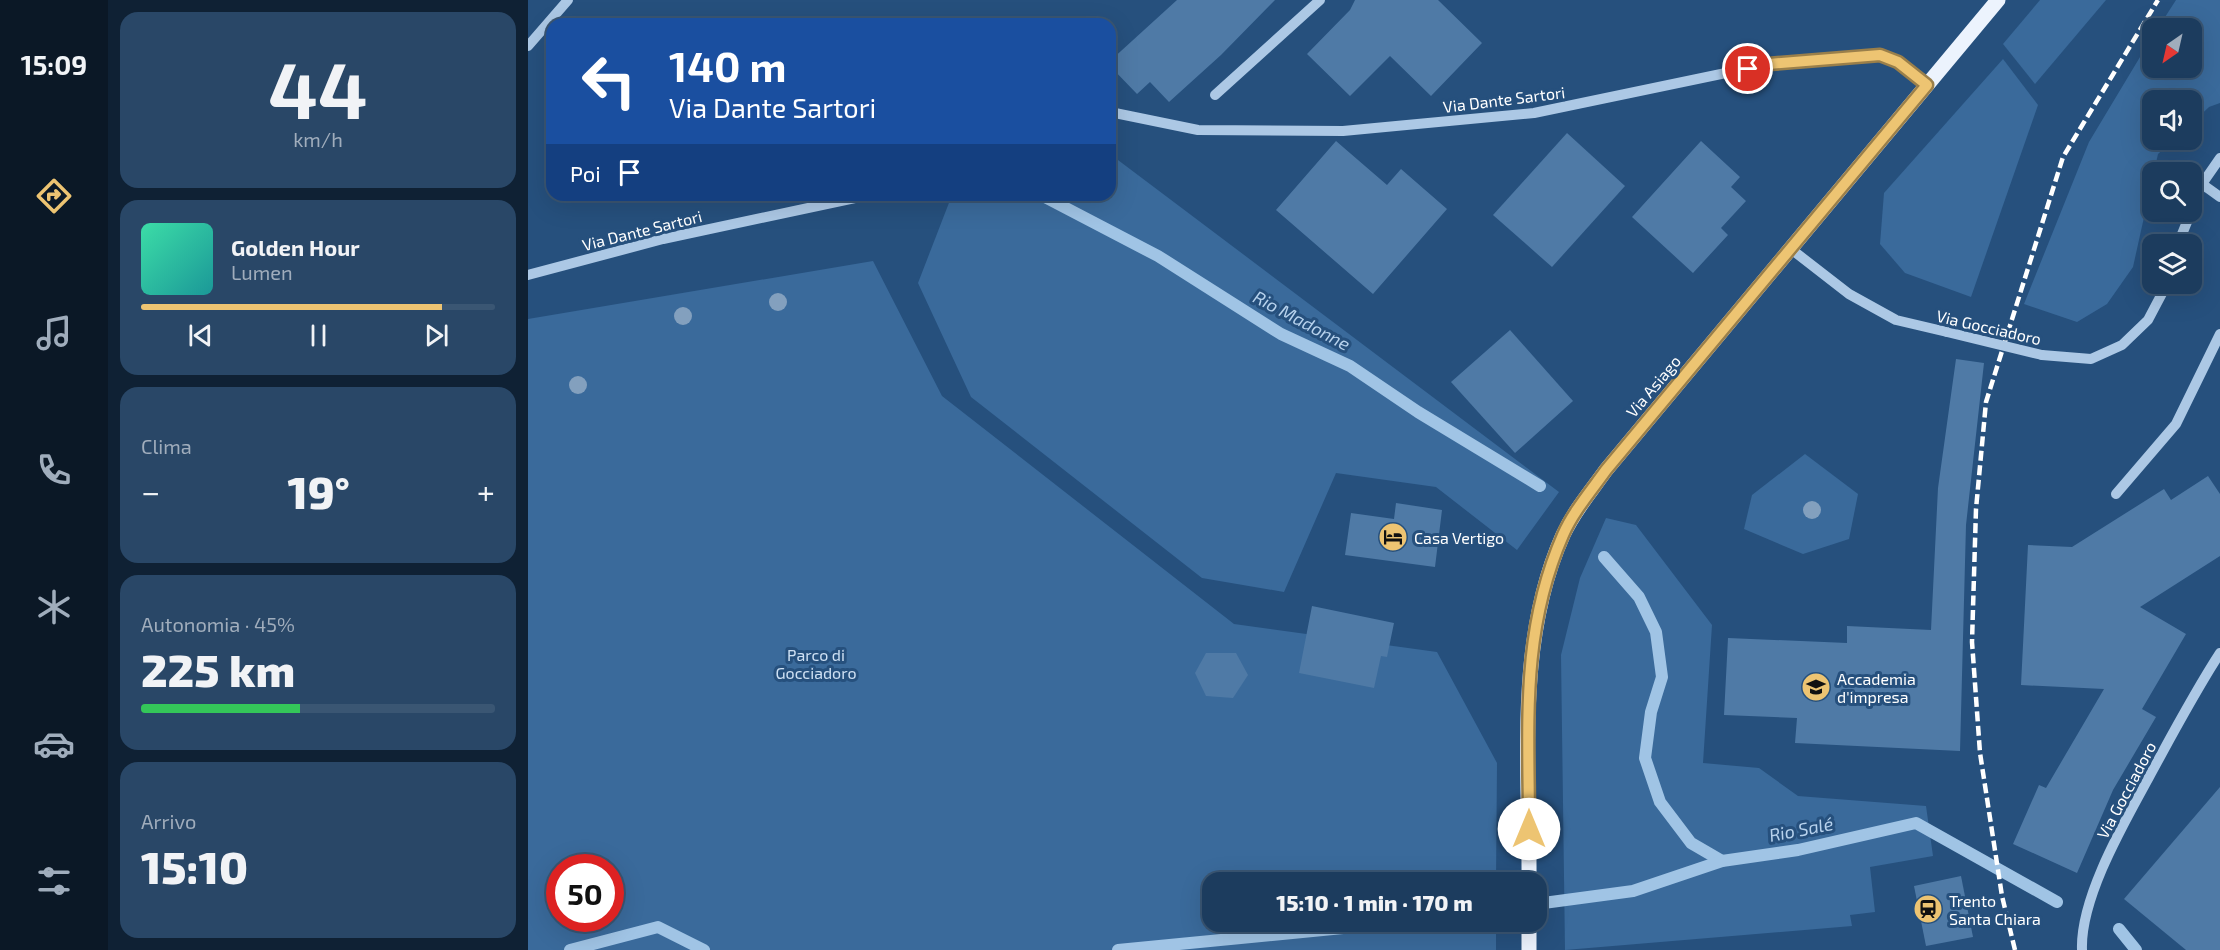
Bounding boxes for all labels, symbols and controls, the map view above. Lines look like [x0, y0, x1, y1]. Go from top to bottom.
north arrow [2142, 18, 2202, 78]
map controls [2142, 18, 2202, 294]
text: 140 m [669, 40, 786, 90]
text: 44 [268, 41, 368, 135]
icon: left [570, 42, 648, 120]
pin [1722, 43, 1773, 94]
text: 15:09 [21, 48, 87, 80]
icon: arrive [1731, 52, 1764, 85]
street label: Via Dante Sartori [1442, 82, 1566, 116]
button: sound [2142, 90, 2202, 150]
text: Via Dante Sartori [669, 91, 876, 123]
text: km/h [293, 127, 343, 151]
icon: arrive [613, 156, 646, 189]
text: Poi [570, 160, 601, 186]
button: search [2142, 162, 2202, 222]
icon: directions [33, 175, 75, 217]
street label: Via Dante Sartori [580, 206, 704, 254]
text: Golden Hour [231, 234, 360, 260]
button: layers [2142, 234, 2202, 294]
text: Lumen [231, 260, 293, 284]
water label: Rio Madonne [1250, 285, 1355, 355]
street label: Via Gocciadoro [1935, 306, 2043, 348]
icon: music [33, 312, 75, 354]
icon: previous [184, 319, 217, 352]
icon: pause [302, 319, 335, 352]
icon: next [420, 319, 453, 352]
street label: Via Asiago [1622, 351, 1684, 421]
text: Clima [141, 434, 192, 458]
icon: phone [33, 449, 75, 491]
text: 19° [287, 464, 350, 518]
text: − [141, 471, 160, 511]
text: + [477, 471, 495, 511]
hotel icon: Casa Vertigo [1377, 521, 1409, 553]
place label: Casa Vertigo [1414, 528, 1504, 547]
icon: climate [33, 586, 75, 628]
text: Autonomia · 45% [141, 612, 295, 636]
text: 225 km [141, 642, 295, 696]
park label: Parco di Gocciadoro [776, 645, 856, 682]
place label: Accademia d'impresa [1837, 669, 1916, 706]
school or university icon: Accademia d'impresa [1800, 671, 1832, 703]
icon: car [33, 723, 75, 765]
street label: Via Gocciadoro [2092, 738, 2160, 842]
position arrow [1497, 797, 1561, 861]
text: Arrivo [141, 809, 196, 833]
water label: Rio Salé [1767, 812, 1835, 846]
text: 15:10 [141, 839, 248, 893]
speed limit sign: 50 [546, 854, 624, 932]
icon: filters [33, 860, 75, 902]
text: 15:10 · 1 min · 170 m [1276, 889, 1473, 915]
place label: Trento Santa Chiara [1949, 891, 2041, 928]
station icon: Trento Santa Chiara [1912, 893, 1944, 925]

